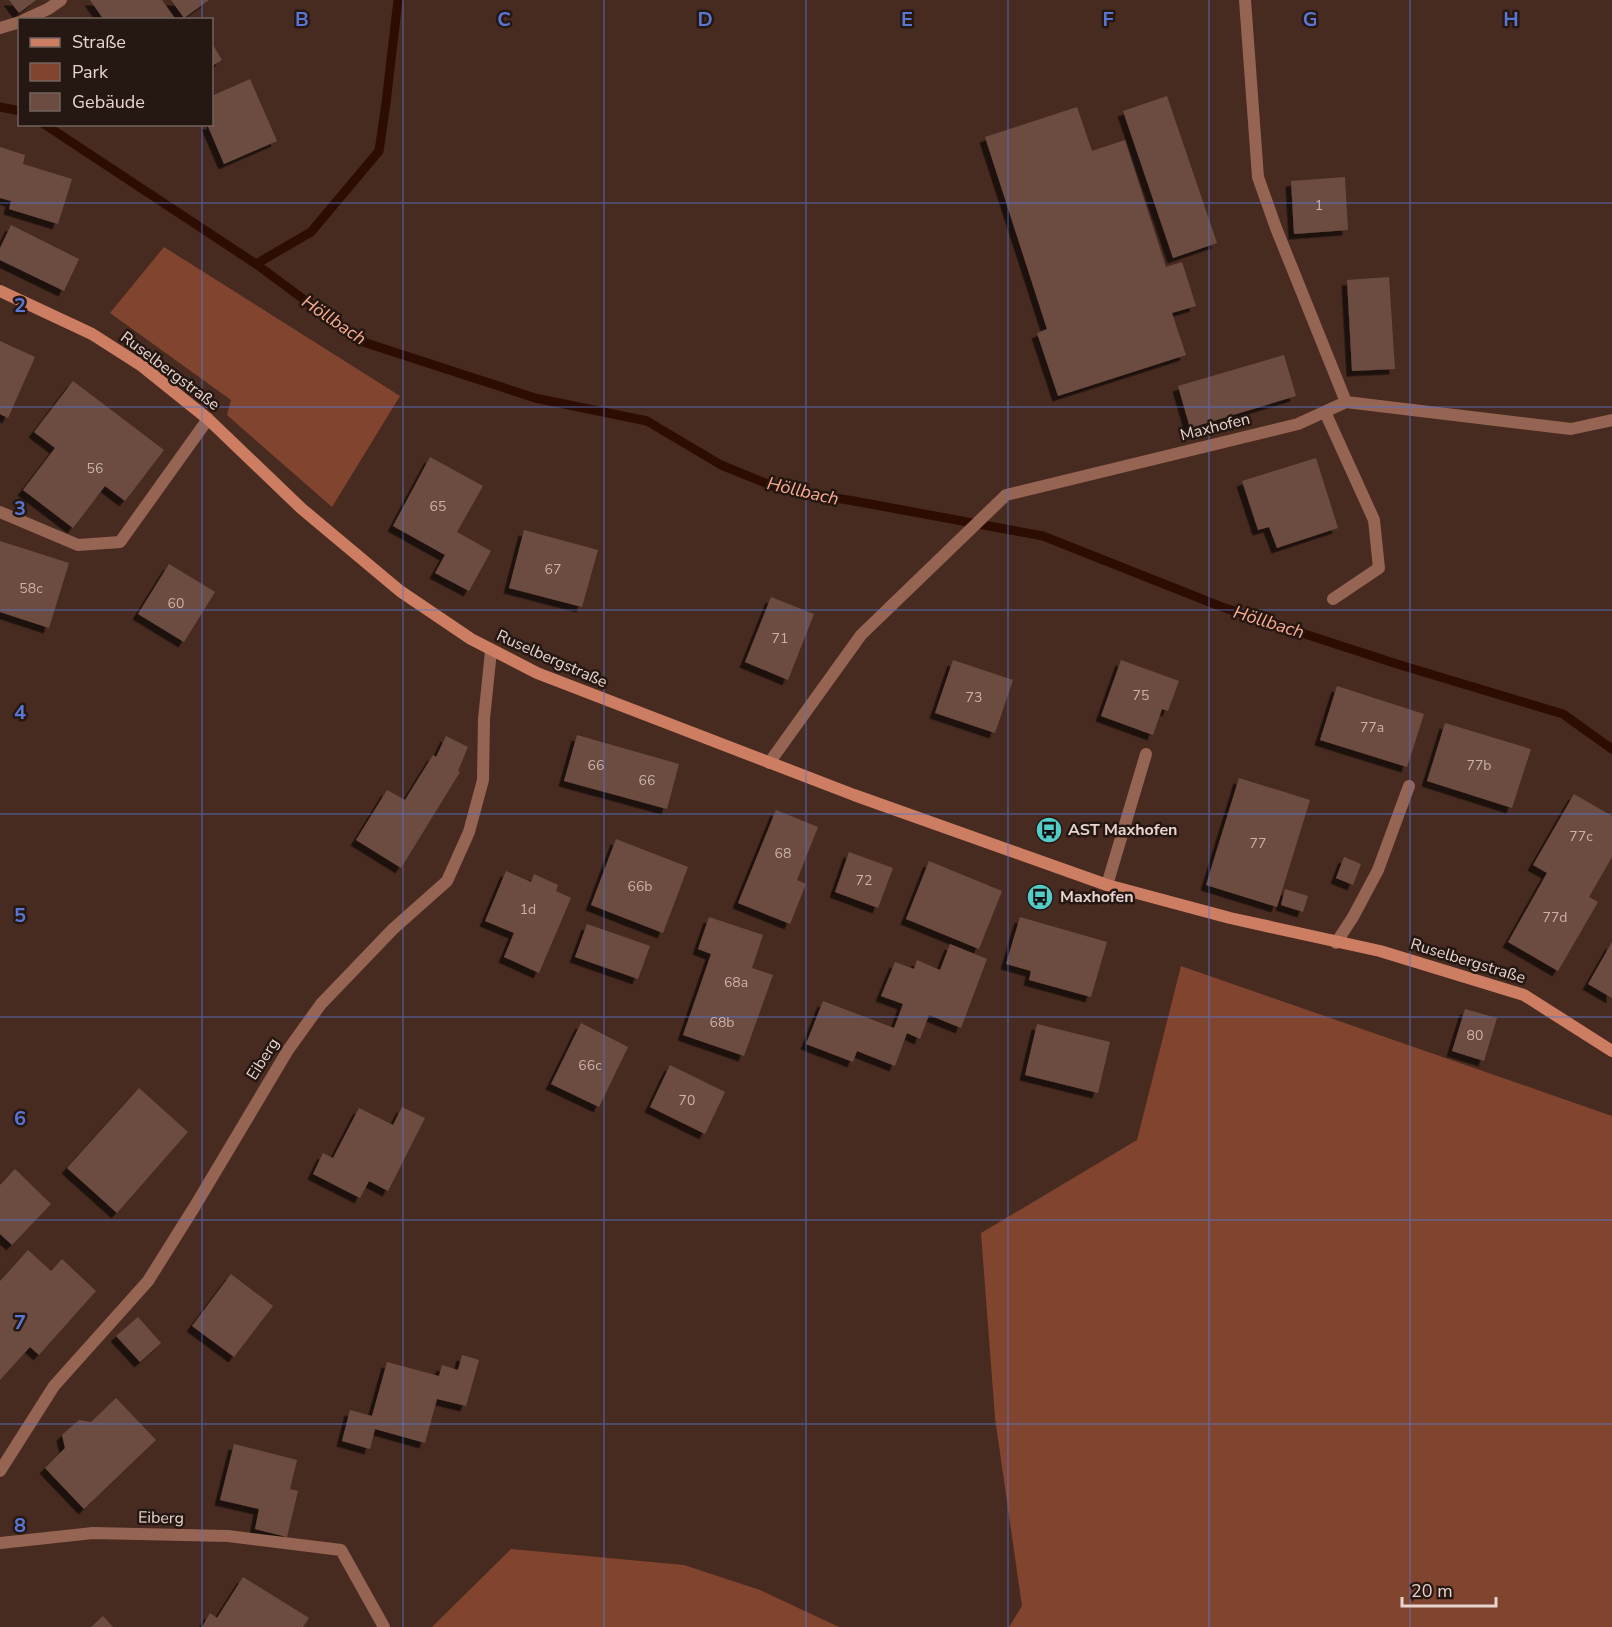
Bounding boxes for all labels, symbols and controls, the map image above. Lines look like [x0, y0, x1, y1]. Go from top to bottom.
text: B [295, 6, 309, 33]
text: C [497, 6, 511, 33]
text: D [697, 6, 713, 33]
text: E [901, 6, 913, 33]
text: F [1102, 6, 1114, 33]
text: G [1303, 6, 1317, 33]
text: H [1503, 6, 1519, 33]
legend [18, 18, 213, 126]
text: Straße [72, 30, 126, 54]
text: Park [72, 60, 109, 84]
text: Gebäude [72, 90, 145, 114]
house number: 1 [1315, 196, 1323, 215]
water label: Höllbach [297, 290, 371, 350]
text: 2 [14, 292, 26, 319]
street label: Ruselbergstraße [116, 326, 224, 416]
street label: Maxhofen [1178, 408, 1252, 446]
house number: 56 [87, 459, 103, 478]
water label: Höllbach [765, 471, 841, 511]
text: 3 [14, 495, 26, 522]
house number: 65 [430, 497, 446, 516]
house number: 67 [545, 560, 561, 579]
house number: 58c [19, 579, 43, 598]
house number: 60 [168, 594, 184, 613]
water label: Höllbach [1231, 600, 1307, 644]
street label: Ruselbergstraße [493, 625, 611, 693]
house number: 71 [772, 629, 788, 648]
house number: 75 [1133, 686, 1149, 705]
house number: 73 [966, 688, 982, 707]
text: 4 [14, 699, 26, 726]
house number: 77a [1360, 718, 1384, 737]
house number: 66 [588, 756, 604, 775]
house number: 77b [1467, 756, 1491, 775]
house number: 66 [639, 771, 655, 790]
bus stop icon: AST Maxhofen [1034, 815, 1064, 845]
place label: AST Maxhofen [1068, 819, 1177, 841]
house number: 77c [1569, 827, 1593, 846]
house number: 77 [1250, 834, 1266, 853]
house number: 68 [775, 844, 791, 863]
house number: 72 [856, 871, 872, 890]
house number: 66b [628, 877, 652, 896]
bus stop icon: Maxhofen [1025, 882, 1055, 912]
place label: Maxhofen [1060, 886, 1134, 908]
house number: 1d [520, 900, 536, 919]
text: 5 [14, 902, 26, 929]
house number: 77d [1543, 908, 1567, 927]
street label: Ruselbergstraße [1408, 933, 1528, 989]
house number: 68a [724, 973, 748, 992]
house number: 68b [710, 1013, 734, 1032]
house number: 80 [1467, 1026, 1483, 1045]
street label: Eiberg [242, 1034, 284, 1084]
house number: 66c [578, 1056, 602, 1075]
house number: 70 [679, 1091, 695, 1110]
text: 6 [14, 1105, 26, 1132]
text: 7 [14, 1309, 26, 1336]
street label: Eiberg [138, 1507, 184, 1529]
text: 8 [14, 1512, 26, 1539]
scale bar [1402, 1570, 1496, 1608]
text: 20 m [1411, 1579, 1453, 1603]

